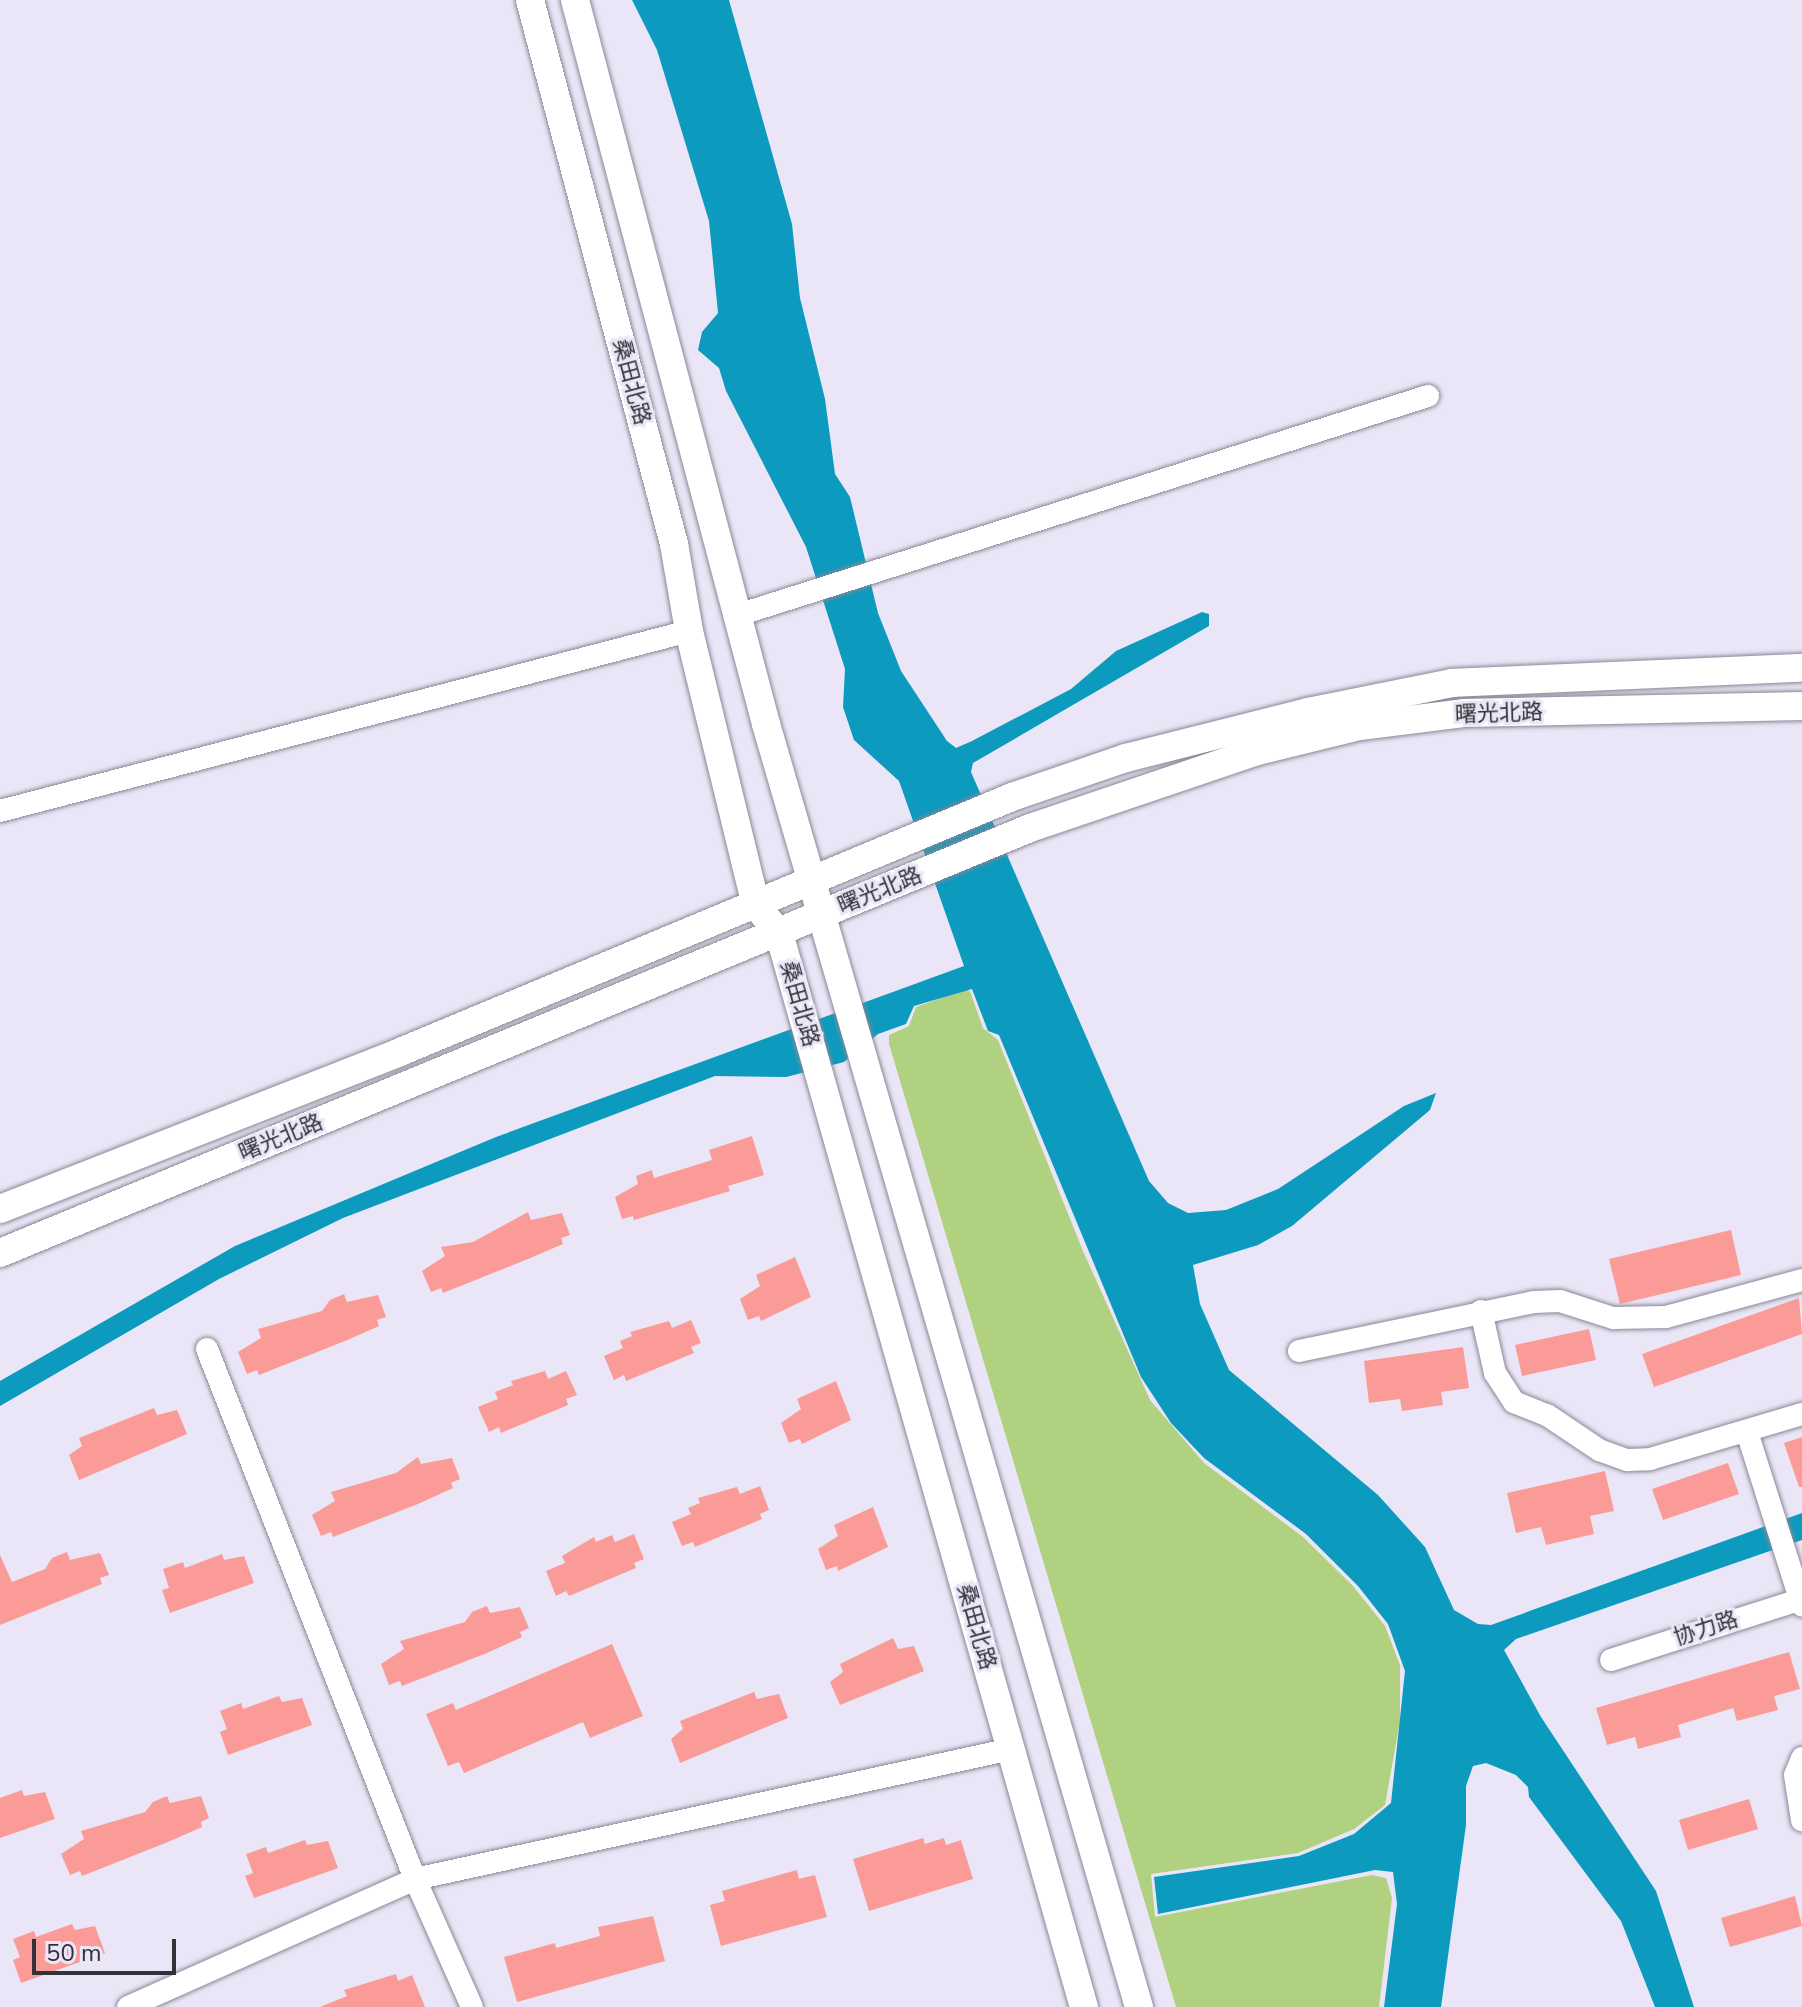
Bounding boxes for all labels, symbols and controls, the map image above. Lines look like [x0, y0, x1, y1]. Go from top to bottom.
street label: 桑田北路 [607, 336, 655, 428]
street label: 曙光北路 [1455, 699, 1543, 729]
street label: 曙光北路 [834, 862, 926, 920]
street label: 桑田北路 [774, 958, 824, 1050]
street label: 曙光北路 [235, 1109, 327, 1167]
street label: 桑田北路 [951, 1581, 1001, 1673]
street label: 协力路 [1671, 1606, 1741, 1652]
scale bar [36, 1923, 180, 1973]
text: 50 m [46, 1937, 102, 1969]

